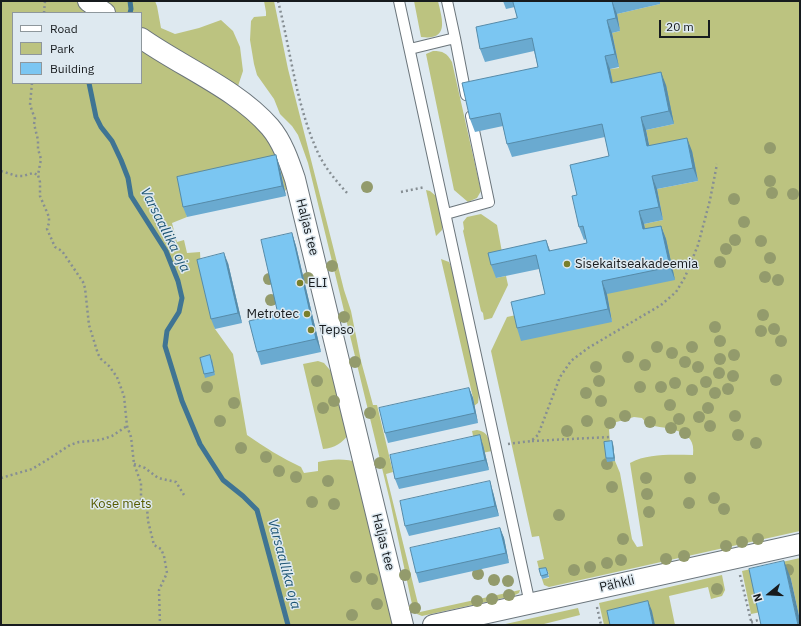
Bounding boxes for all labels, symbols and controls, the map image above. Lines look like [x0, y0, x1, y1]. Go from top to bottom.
legend [12, 12, 142, 84]
scale bar [661, 12, 712, 38]
text: 20 m [666, 19, 694, 34]
text: Road [50, 21, 78, 36]
text: Park [50, 41, 74, 56]
text: Building [50, 61, 94, 76]
water label: Varsaallika oja [136, 185, 194, 275]
street label: Haljas tee [292, 197, 322, 257]
place label: Sisekaitseakadeemia [575, 256, 698, 272]
marker: Sisekaitseakadeemia [562, 259, 572, 269]
place label: ELI [308, 275, 327, 291]
marker: ELI [295, 278, 305, 288]
place label: Metrotec [247, 306, 299, 322]
marker: Metrotec [302, 309, 312, 319]
place label: Tepso [319, 322, 354, 338]
marker: Tepso [306, 325, 316, 335]
park label: Kose mets [90, 496, 152, 512]
street label: Haljas tee [368, 512, 398, 572]
water label: Varsaallika oja [264, 517, 304, 611]
street label: Pähkli [598, 572, 636, 596]
north arrow [749, 574, 789, 614]
text: N [750, 592, 765, 604]

